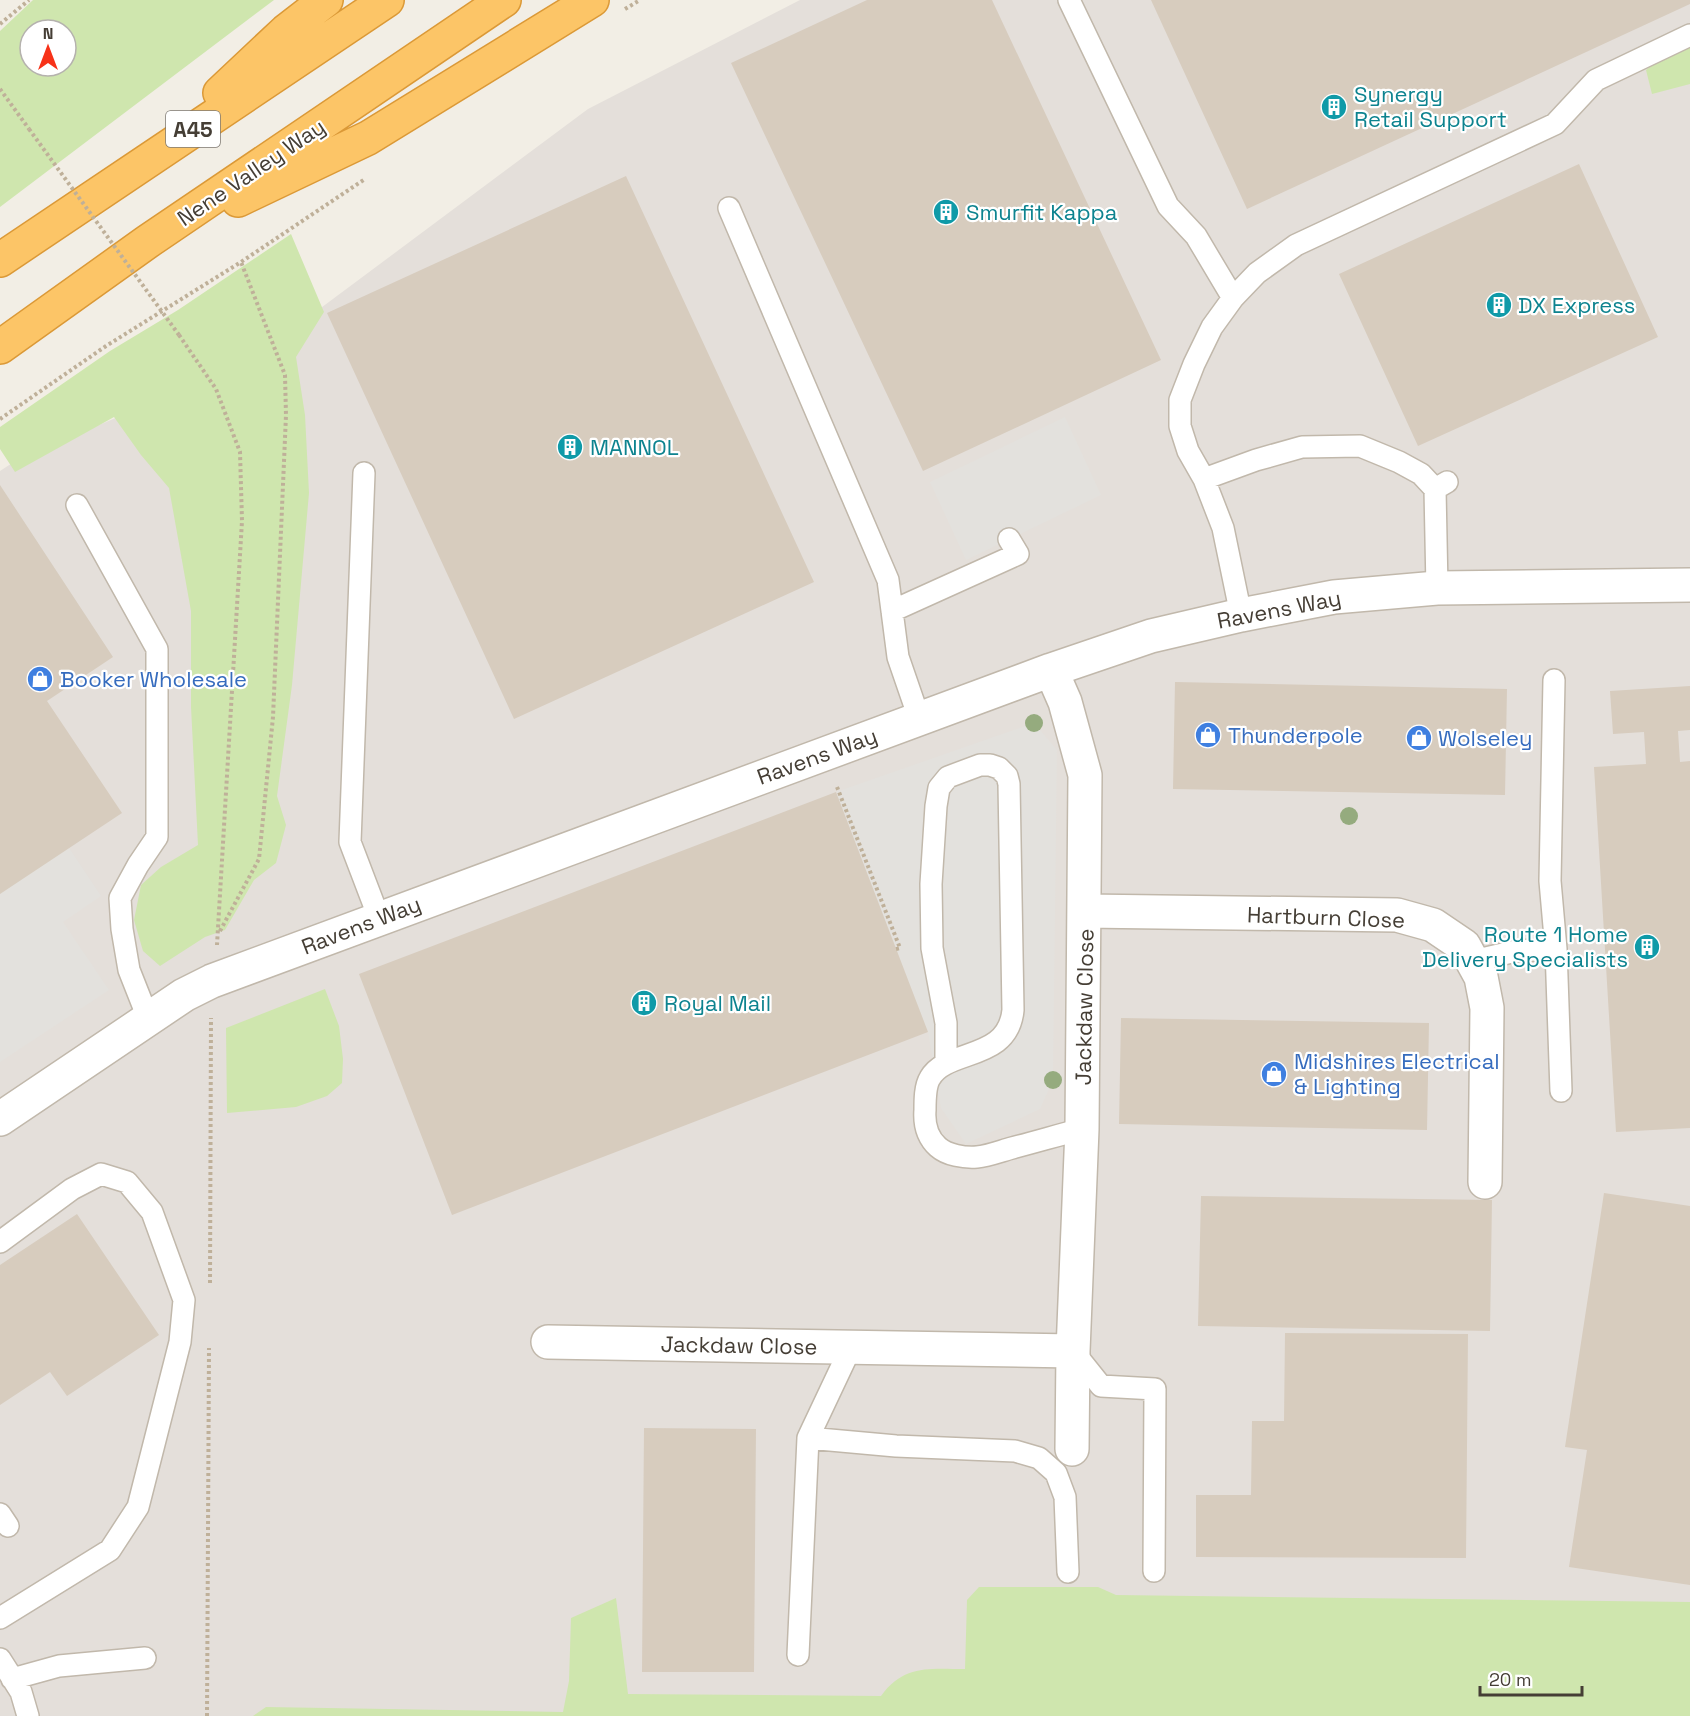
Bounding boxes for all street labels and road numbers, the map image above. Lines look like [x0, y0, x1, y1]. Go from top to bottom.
road number: A45 [166, 111, 220, 147]
street label: Nene Valley Way [172, 112, 330, 232]
street label: Ravens Way [1215, 583, 1343, 635]
street label: Ravens Way [753, 721, 881, 791]
street label: Ravens Way [297, 889, 425, 961]
street label: Hartburn Close [1246, 900, 1406, 934]
street label: Jackdaw Close [1069, 928, 1099, 1086]
street label: Jackdaw Close [660, 1330, 818, 1360]

